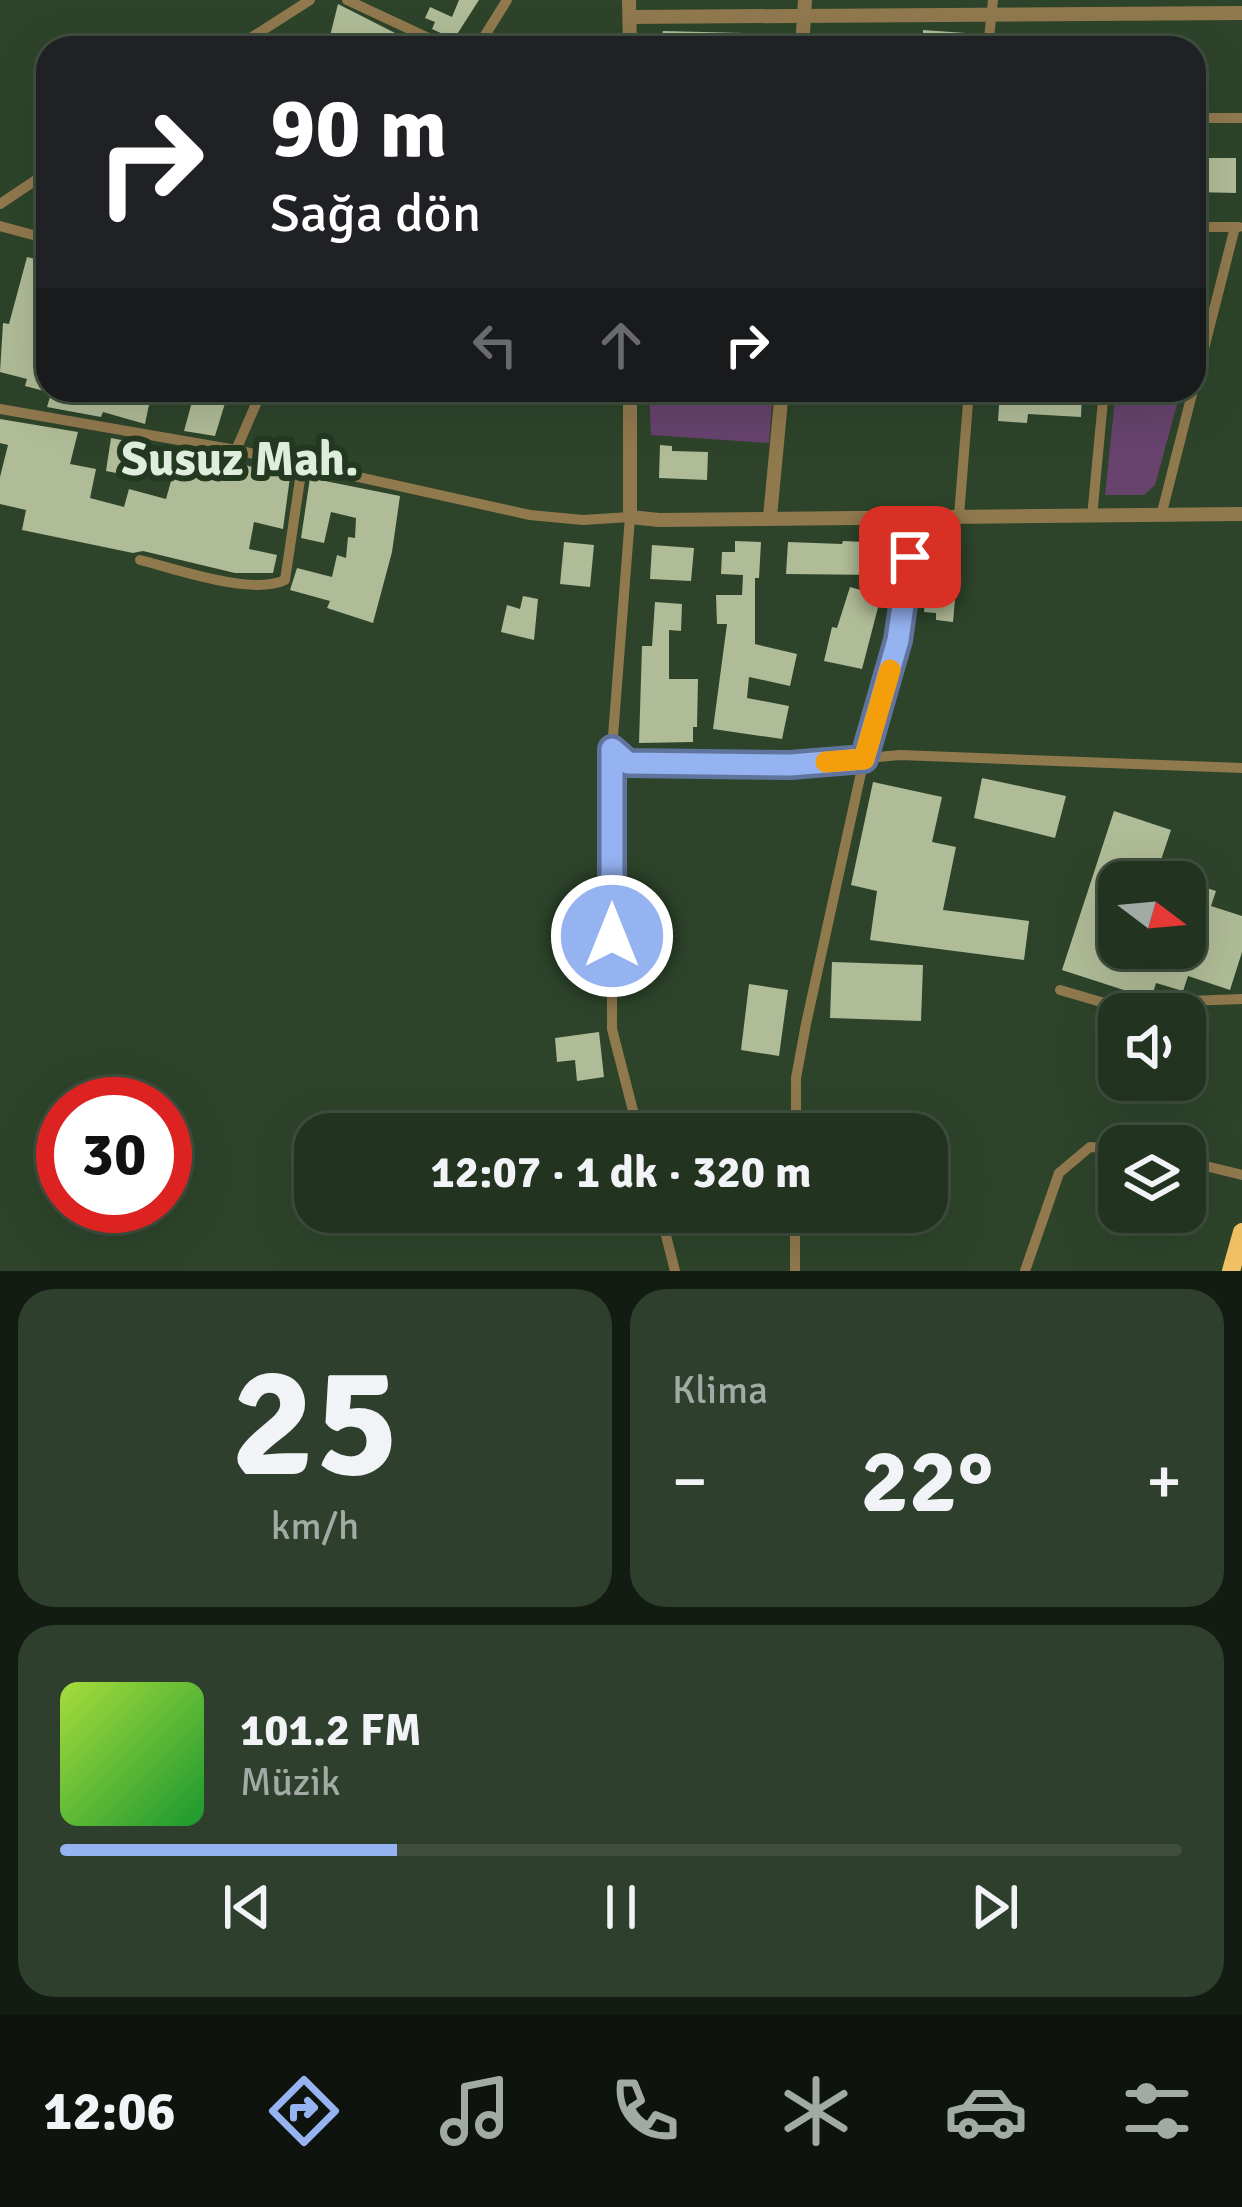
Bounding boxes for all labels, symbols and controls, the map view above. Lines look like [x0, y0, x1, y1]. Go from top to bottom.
text: 90 m [270, 77, 447, 181]
icon: right [72, 84, 228, 240]
text: Sağa dön [270, 180, 481, 247]
icon: left [462, 312, 528, 378]
icon: ahead [588, 312, 654, 378]
icon: right [714, 312, 780, 378]
district label: Susuz Mah. [121, 430, 359, 489]
pin [859, 506, 961, 608]
icon: arrive [877, 524, 943, 590]
north arrow [1098, 861, 1206, 969]
map controls [1098, 861, 1206, 1233]
position arrow [549, 873, 675, 999]
button: sound [1098, 993, 1206, 1101]
speed limit sign: 30 [36, 1077, 192, 1233]
button: layers [1098, 1125, 1206, 1233]
text: 12:07 · 1 dk · 320 m [431, 1145, 811, 1200]
text: 25 [231, 1327, 399, 1520]
text: Klima [672, 1366, 768, 1414]
text: 22° [860, 1426, 994, 1537]
text: − [672, 1441, 708, 1522]
text: + [1146, 1441, 1182, 1522]
text: km/h [271, 1502, 359, 1550]
text: 101.2 FM [240, 1703, 422, 1758]
text: Müzik [240, 1758, 340, 1806]
icon: previous [214, 1874, 280, 1940]
icon: pause [588, 1874, 654, 1940]
icon: next [962, 1874, 1028, 1940]
icon: directions [262, 2069, 346, 2153]
icon: music [433, 2069, 517, 2153]
icon: phone [603, 2069, 687, 2153]
icon: climate [774, 2069, 858, 2153]
icon: car [944, 2069, 1028, 2153]
icon: filters [1115, 2069, 1199, 2153]
text: 12:06 [43, 2078, 176, 2145]

